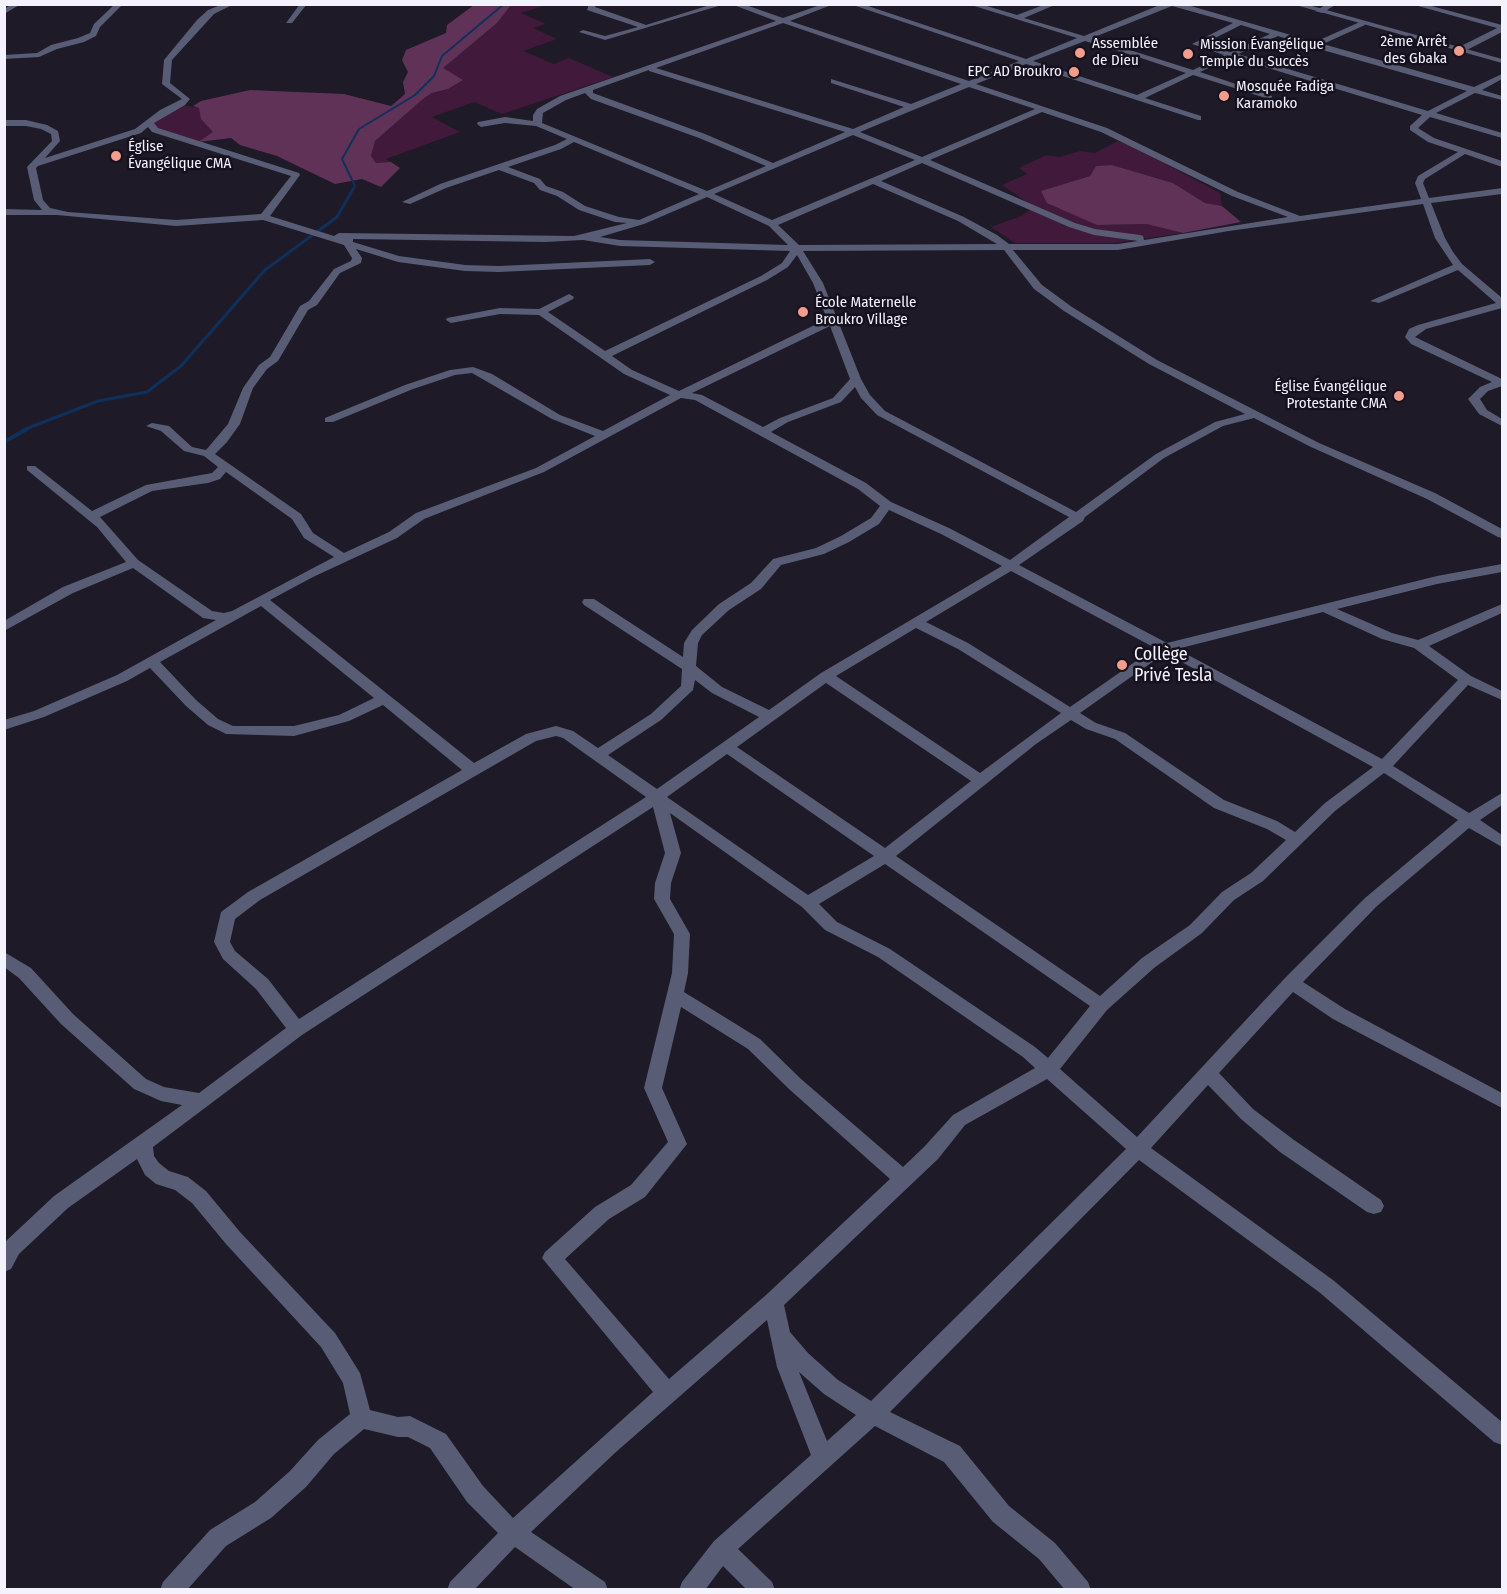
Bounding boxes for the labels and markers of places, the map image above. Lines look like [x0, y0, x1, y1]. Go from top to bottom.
place label: 2ème Arrêt des Gbaka [1381, 33, 1447, 68]
place label: Assemblée de Dieu [1092, 35, 1158, 70]
place label: Mission Évangélique Temple du Succès [1200, 36, 1324, 71]
marker: 2ème Arrêt des Gbaka [1452, 44, 1466, 58]
marker: Assemblée de Dieu [1073, 46, 1087, 60]
marker: Mission Évangélique Temple du Succès [1181, 47, 1195, 61]
place label: EPC AD Broukro [967, 63, 1062, 81]
marker: EPC AD Broukro [1067, 65, 1081, 79]
place label: Mosquée Fadiga Karamoko [1236, 78, 1334, 113]
marker: Mosquée Fadiga Karamoko [1217, 89, 1231, 103]
place label: Église Évangélique CMA [128, 138, 231, 173]
marker: Église Évangélique CMA [109, 149, 123, 163]
place label: École Maternelle Broukro Village [815, 294, 916, 329]
marker: École Maternelle Broukro Village [796, 305, 810, 319]
place label: Église Évangélique Protestante CMA [1274, 378, 1387, 413]
marker: Église Évangélique Protestante CMA [1392, 389, 1406, 403]
place label: Collège Privé Tesla [1134, 644, 1212, 686]
marker: Collège Privé Tesla [1115, 658, 1129, 672]

